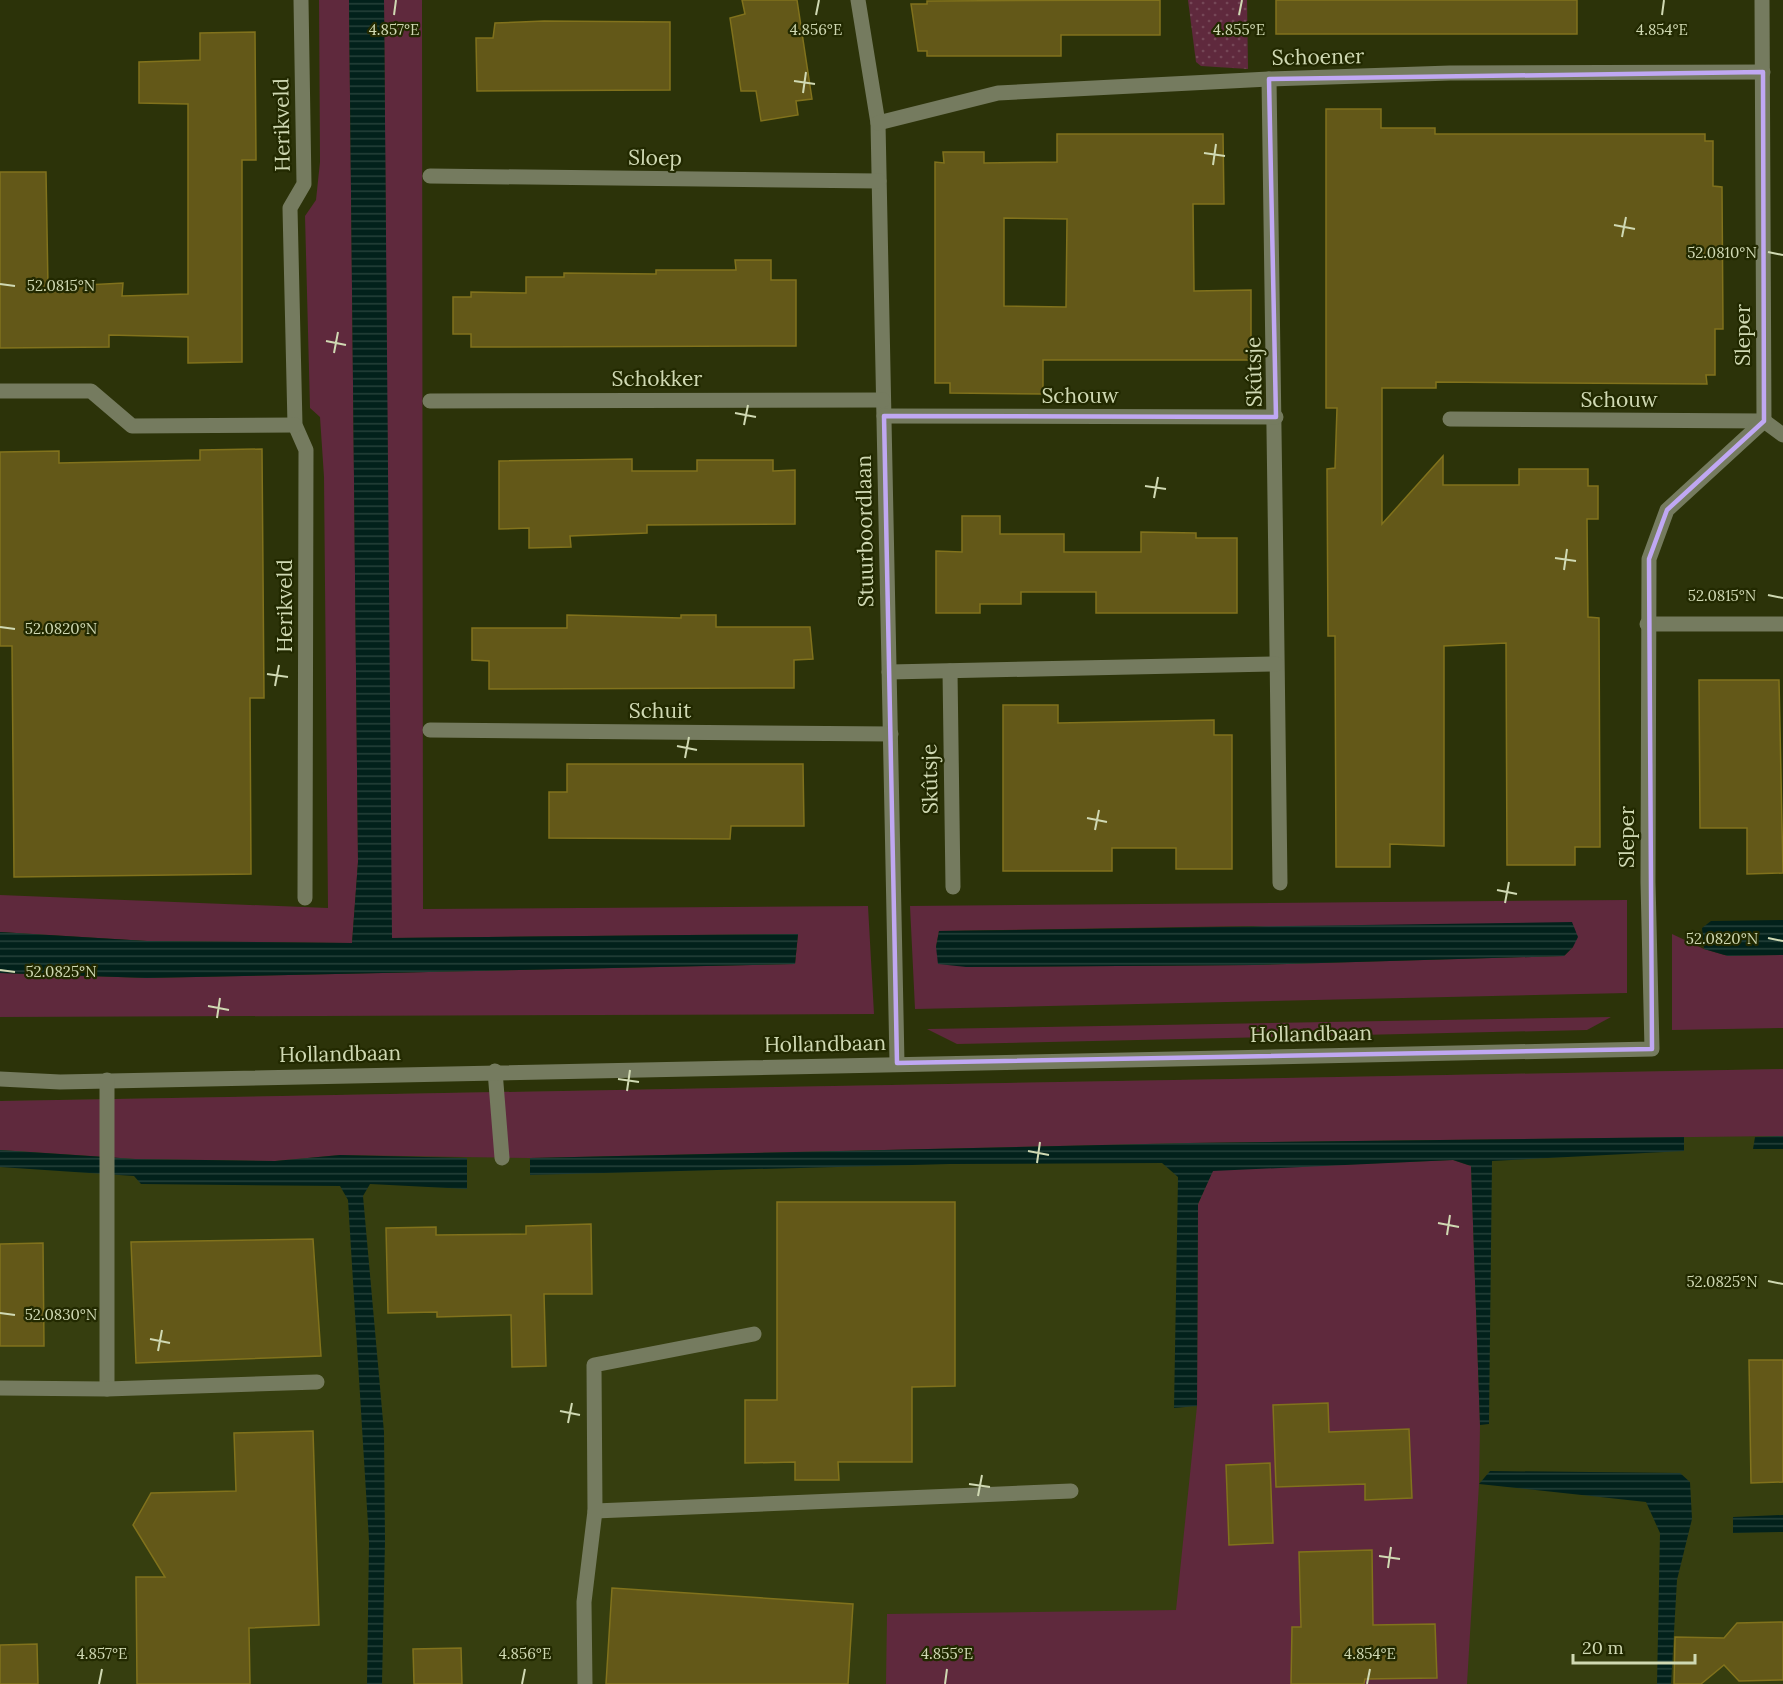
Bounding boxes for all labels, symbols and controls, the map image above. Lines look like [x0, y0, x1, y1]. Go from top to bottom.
text: 4.857°E [369, 20, 419, 39]
text: 4.856°E [790, 20, 842, 39]
text: 4.855°E [1213, 20, 1265, 39]
text: 4.854°E [1636, 20, 1688, 39]
street label: Schoener [1271, 42, 1364, 71]
street label: Herikveld [267, 78, 296, 172]
street label: Sloep [628, 144, 682, 171]
text: 52.0810°N [1687, 243, 1757, 262]
text: 52.0815°N [27, 276, 95, 295]
street label: Sleper [1729, 304, 1756, 366]
street label: Skûtsje [1239, 337, 1268, 407]
street label: Schokker [612, 365, 702, 392]
street label: Schouw [1041, 382, 1119, 409]
street label: Schouw [1580, 386, 1658, 413]
street label: Stuurboordlaan [850, 454, 879, 607]
street label: Herikveld [271, 559, 298, 653]
text: 52.0815°N [1688, 586, 1756, 605]
text: 52.0820°N [25, 619, 97, 638]
street label: Schuit [629, 697, 692, 724]
street label: Skûtsje [915, 744, 944, 814]
street label: Sleper [1613, 806, 1640, 868]
text: 52.0820°N [1686, 929, 1758, 948]
text: 52.0825°N [25, 962, 97, 981]
street label: Hollandbaan [1250, 1019, 1373, 1048]
street label: Hollandbaan [764, 1029, 887, 1058]
street label: Hollandbaan [279, 1039, 402, 1068]
text: 52.0825°N [1686, 1272, 1758, 1291]
text: 52.0830°N [25, 1305, 97, 1324]
scale bar [1573, 1627, 1694, 1665]
text: 20 m [1582, 1636, 1624, 1659]
text: 4.857°E [77, 1644, 127, 1663]
text: 4.856°E [499, 1644, 551, 1663]
text: 4.855°E [921, 1644, 973, 1663]
text: 4.854°E [1344, 1644, 1396, 1663]

